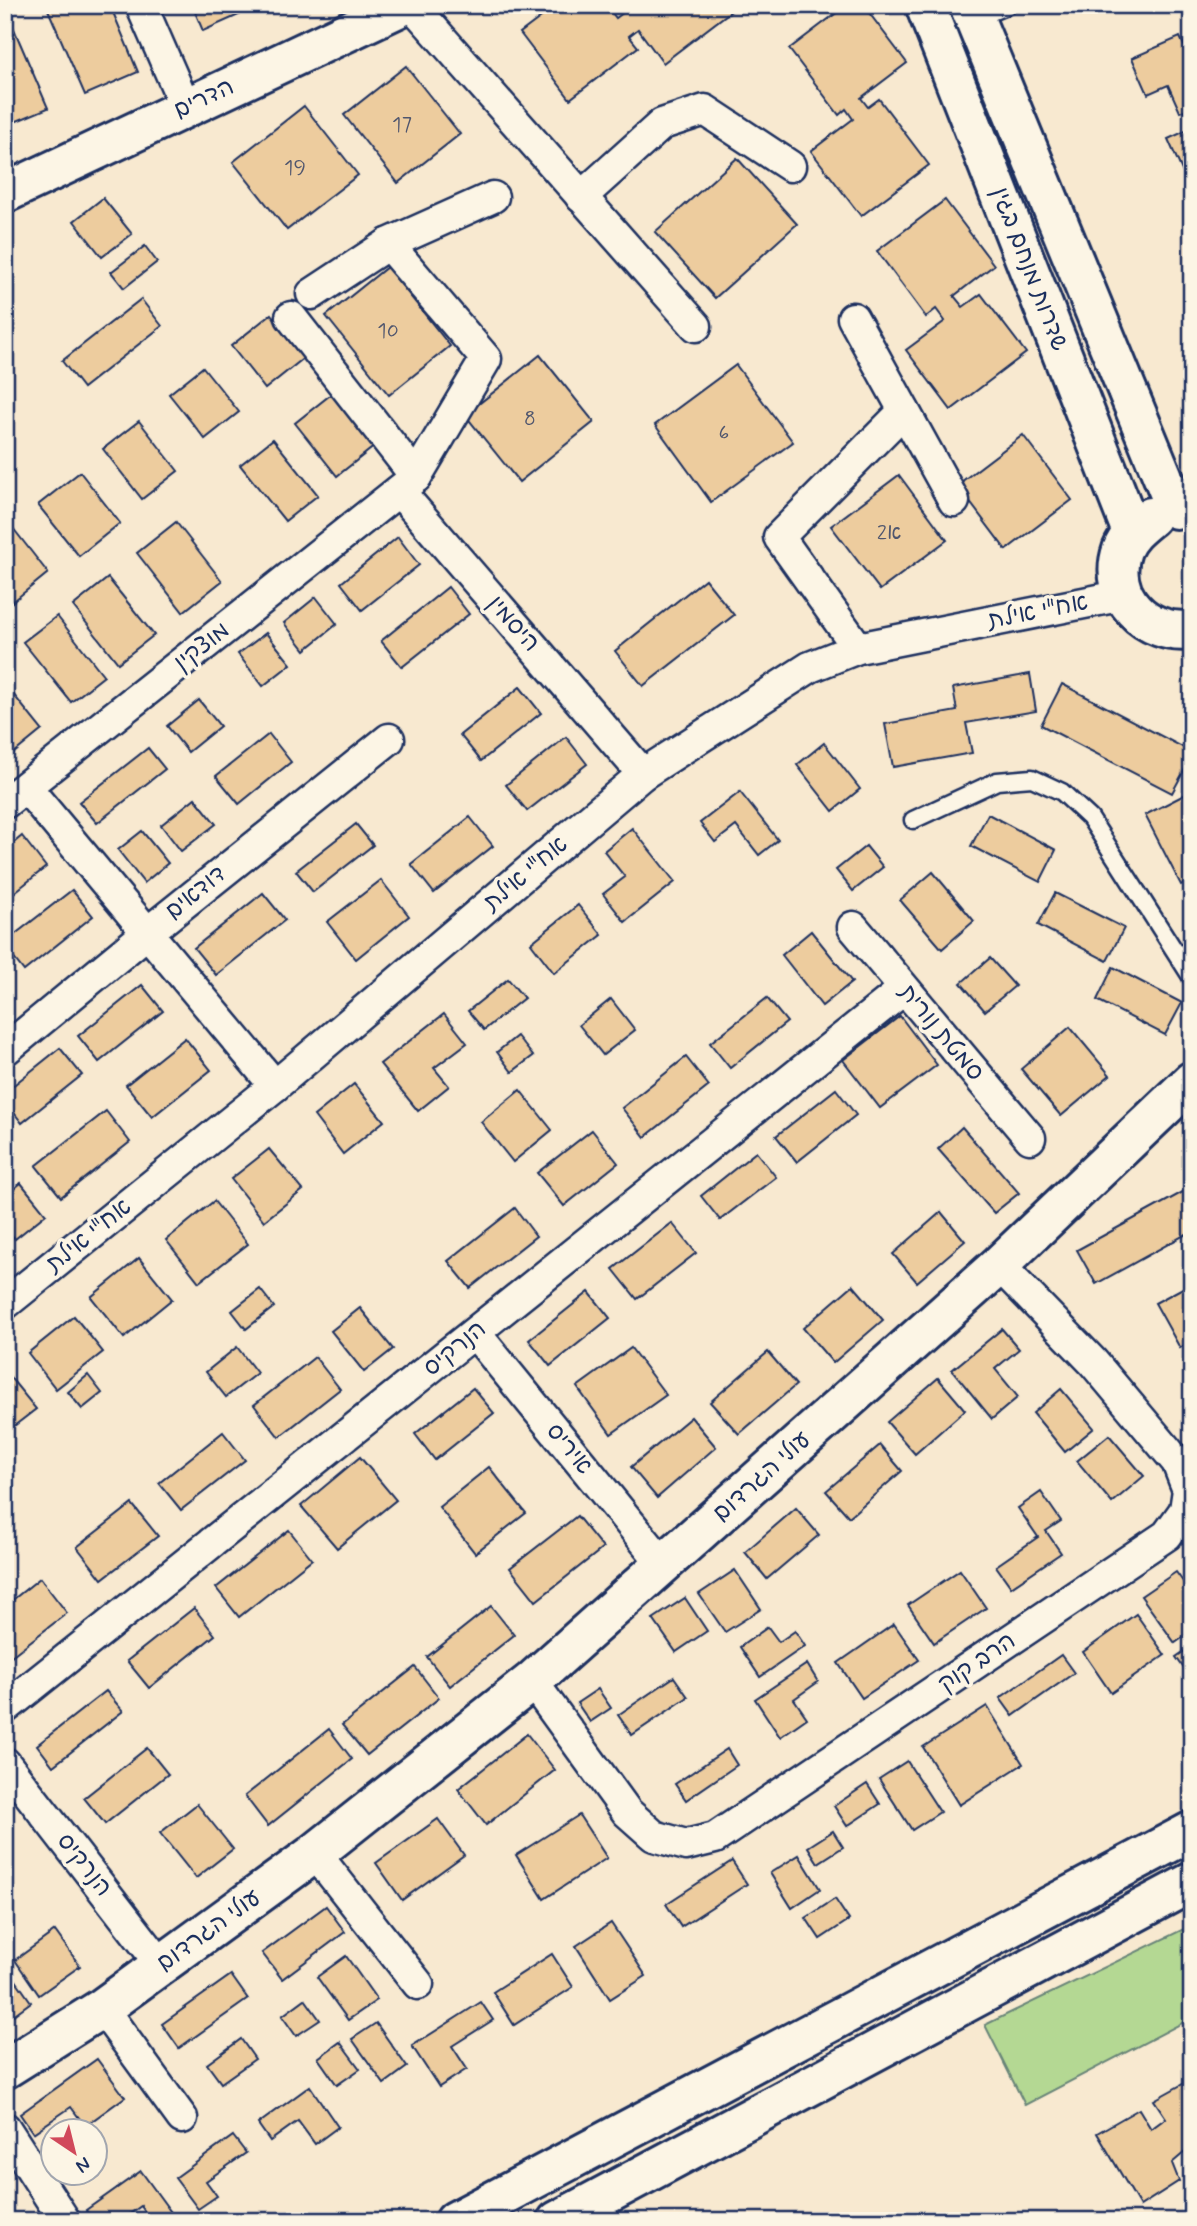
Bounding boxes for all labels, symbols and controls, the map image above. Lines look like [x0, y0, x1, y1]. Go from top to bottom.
street label: הדרים [169, 72, 239, 126]
house number: 17 [392, 111, 412, 139]
house number: 19 [284, 154, 306, 182]
street label: שדרות מנחם בגין [983, 183, 1075, 356]
house number: 10 [377, 317, 399, 345]
house number: 8 [524, 405, 536, 433]
house number: 6 [719, 419, 729, 447]
house number: 2א [877, 519, 901, 547]
street label: אח"י אילת [983, 587, 1091, 637]
street label: היסמין [480, 589, 546, 659]
street label: מוצקין [168, 615, 236, 679]
street label: אח"י אילת [476, 830, 575, 920]
street label: דודאים [159, 859, 233, 927]
street label: סמטת נורית [890, 977, 990, 1088]
street label: אח"י אילת [38, 1192, 138, 1281]
street label: הנרקיס [417, 1314, 493, 1384]
street label: איריס [539, 1417, 599, 1481]
street label: עולי הגרדום [707, 1425, 818, 1529]
street label: הרב קוק [932, 1626, 1022, 1700]
street label: הנרקיס [49, 1827, 119, 1903]
street label: עולי הגרדום [151, 1883, 267, 1979]
north arrow [38, 2118, 108, 2188]
text: N [71, 2151, 95, 2179]

